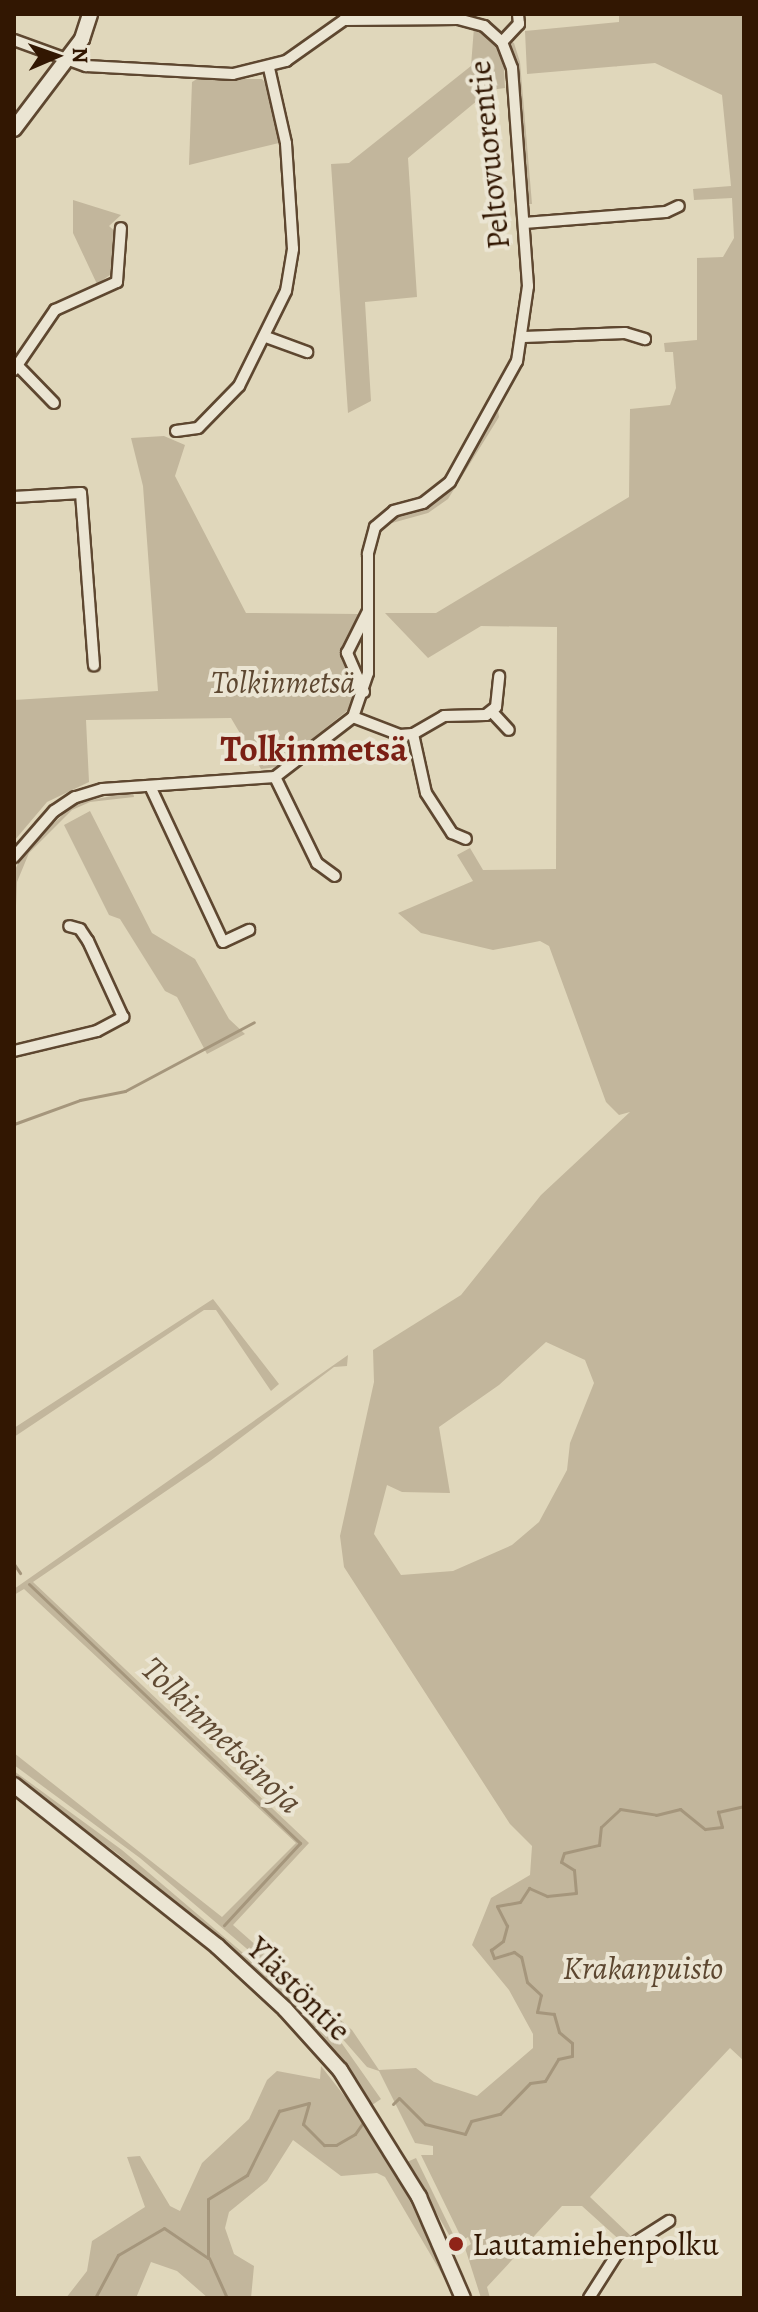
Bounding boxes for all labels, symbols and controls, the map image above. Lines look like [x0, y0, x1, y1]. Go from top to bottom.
north arrow [16, 16, 96, 96]
text: N [65, 47, 95, 64]
street label: Peltovuorentie [460, 59, 518, 251]
park label: Tolkinmetsä [211, 663, 355, 701]
district label: Tolkinmetsä [221, 727, 407, 771]
water label: Tolkinmetsänoja [133, 1648, 311, 1822]
street label: Ylästöntie [239, 1929, 359, 2049]
park label: Krakanpuisto [563, 1949, 723, 1987]
place label: Lautamiehenpolku [472, 2225, 719, 2263]
marker: Lautamiehenpolku [447, 2235, 465, 2253]

